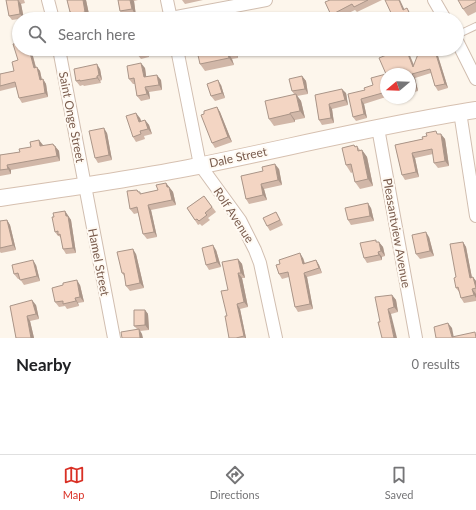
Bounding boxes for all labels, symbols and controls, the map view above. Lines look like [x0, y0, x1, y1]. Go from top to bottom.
search box [12, 12, 464, 56]
icon: search [26, 23, 48, 45]
text: Search here [58, 25, 135, 43]
north arrow [380, 68, 416, 104]
street label: Saint Onge Street [56, 70, 88, 165]
street label: Dale Street [208, 143, 269, 170]
street label: Pleasantview Avenue [380, 177, 414, 289]
street label: Rolf Avenue [211, 184, 257, 246]
street label: Hamel Street [85, 227, 113, 298]
text: Nearby [16, 354, 71, 375]
text: 0 results [412, 356, 460, 372]
tab: Map [63, 464, 85, 501]
tab: Directions [210, 464, 259, 501]
tab: Saved [385, 464, 413, 501]

